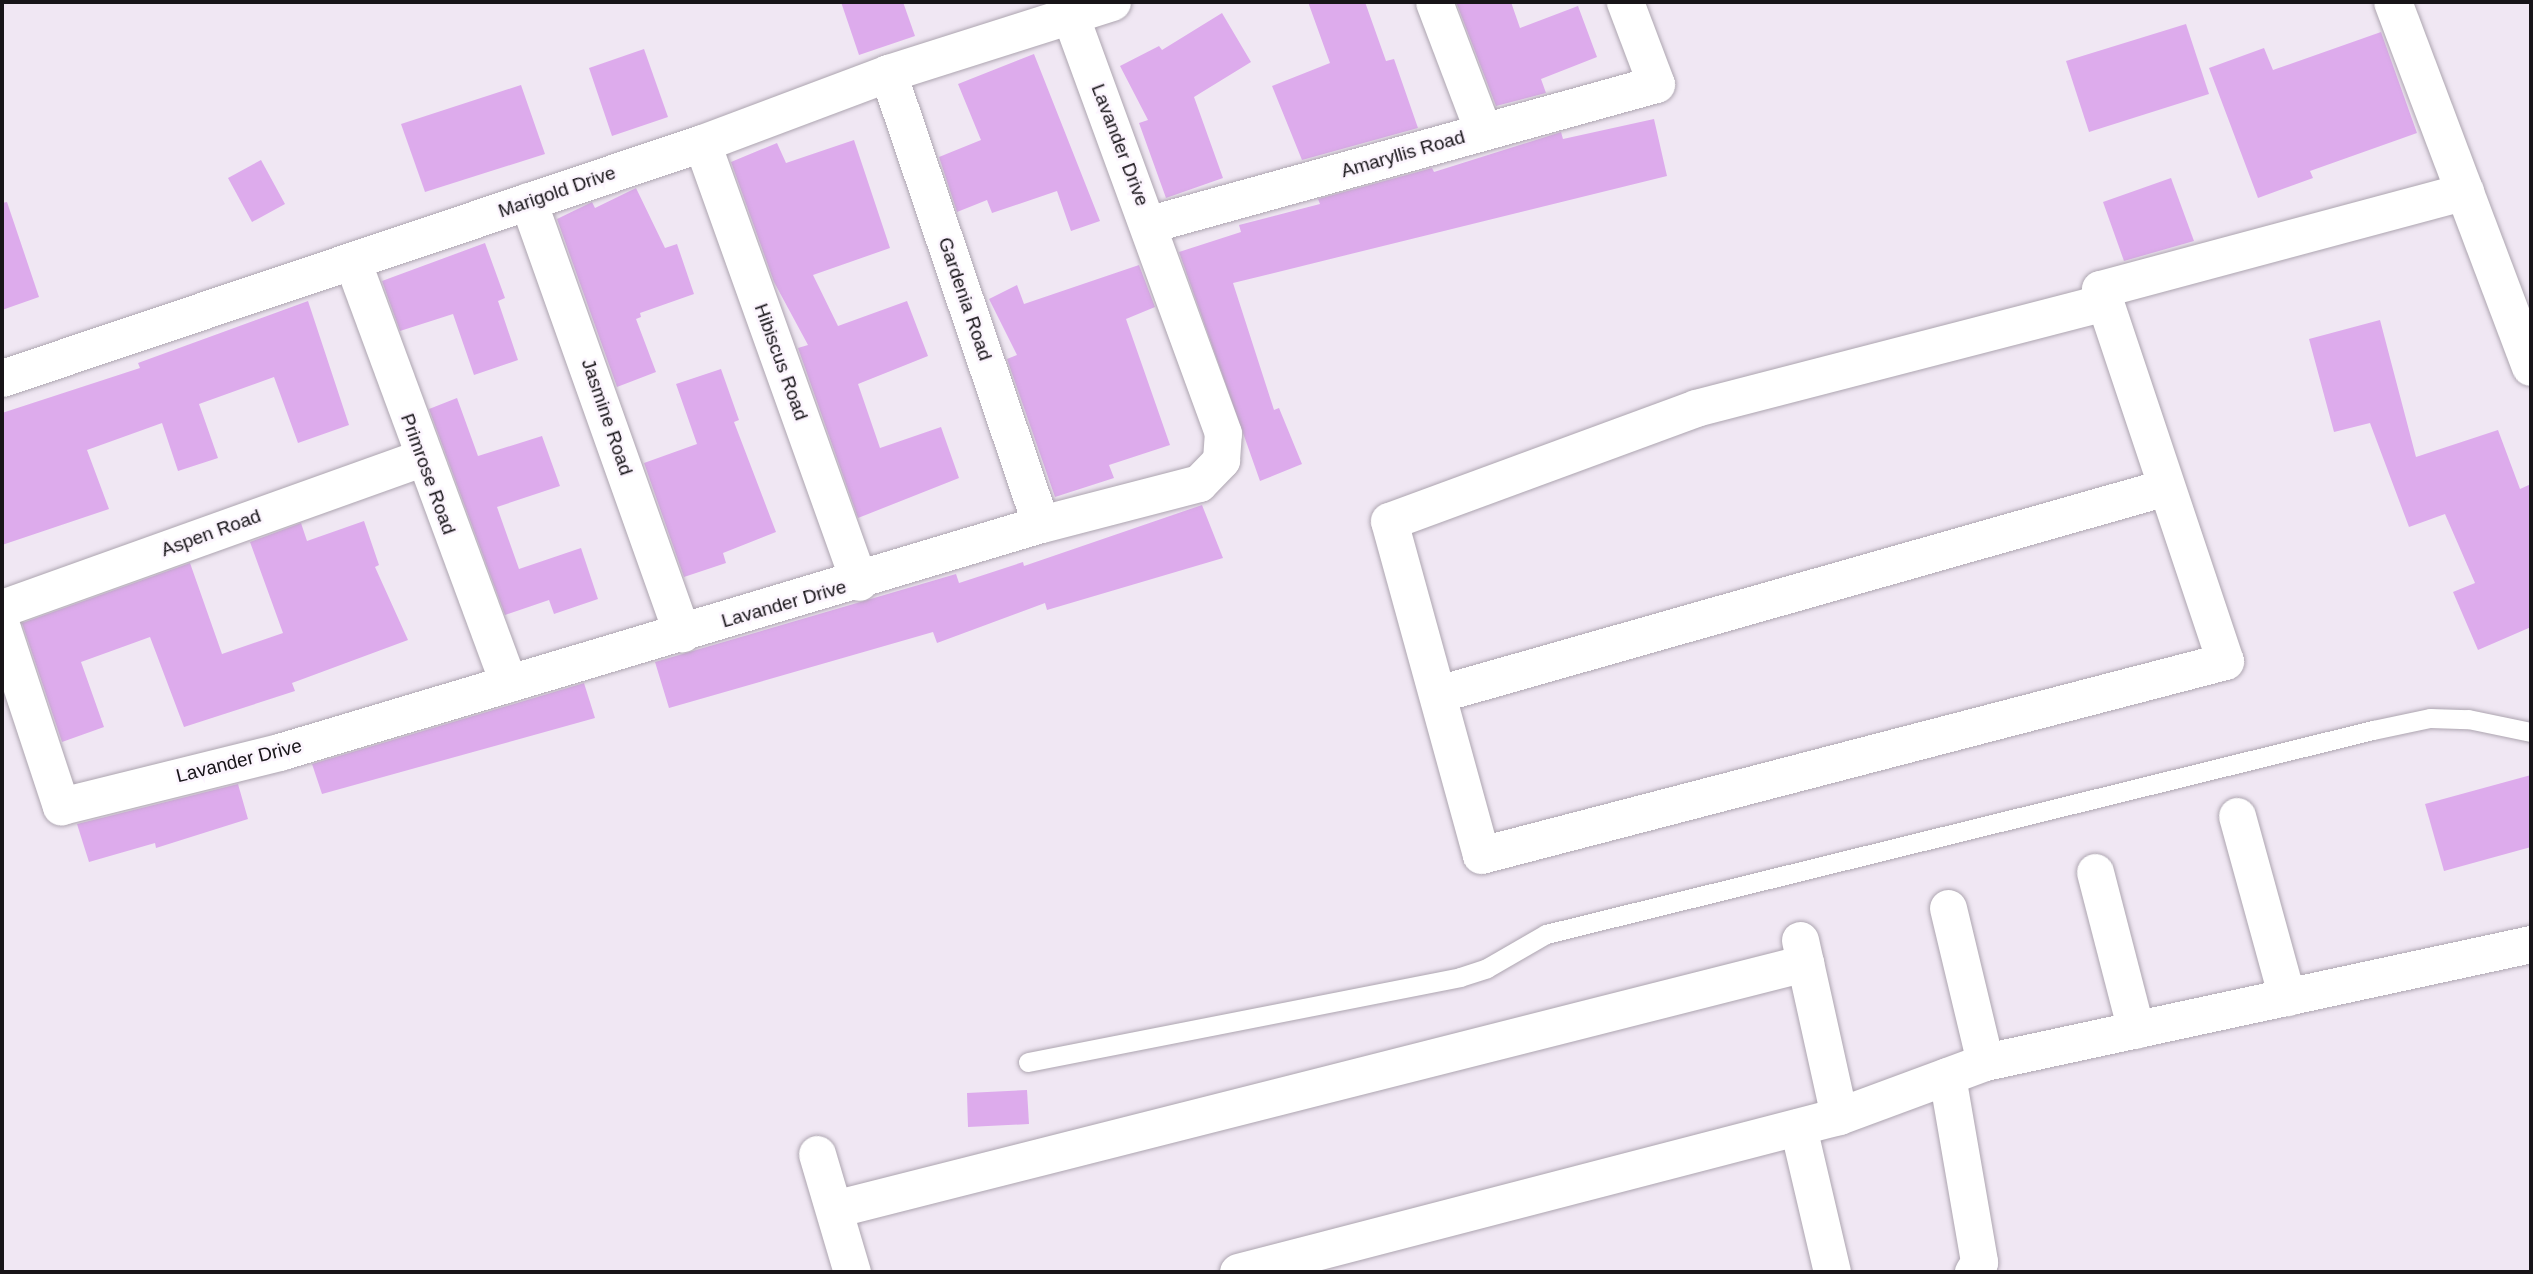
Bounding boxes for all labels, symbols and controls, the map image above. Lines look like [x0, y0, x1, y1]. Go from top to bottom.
street label: Lavander Drive [1086, 81, 1154, 209]
street label: Amaryllis Road [1338, 125, 1468, 183]
street label: Marigold Drive [495, 161, 619, 223]
street label: Gardenia Road [933, 234, 997, 364]
street label: Hibiscus Road [749, 301, 813, 423]
street label: Jasmine Road [576, 356, 638, 478]
street label: Primrose Road [396, 411, 460, 537]
street label: Aspen Road [158, 504, 264, 562]
street label: Lavander Drive [719, 575, 849, 633]
street label: Lavander Drive [174, 734, 304, 788]

